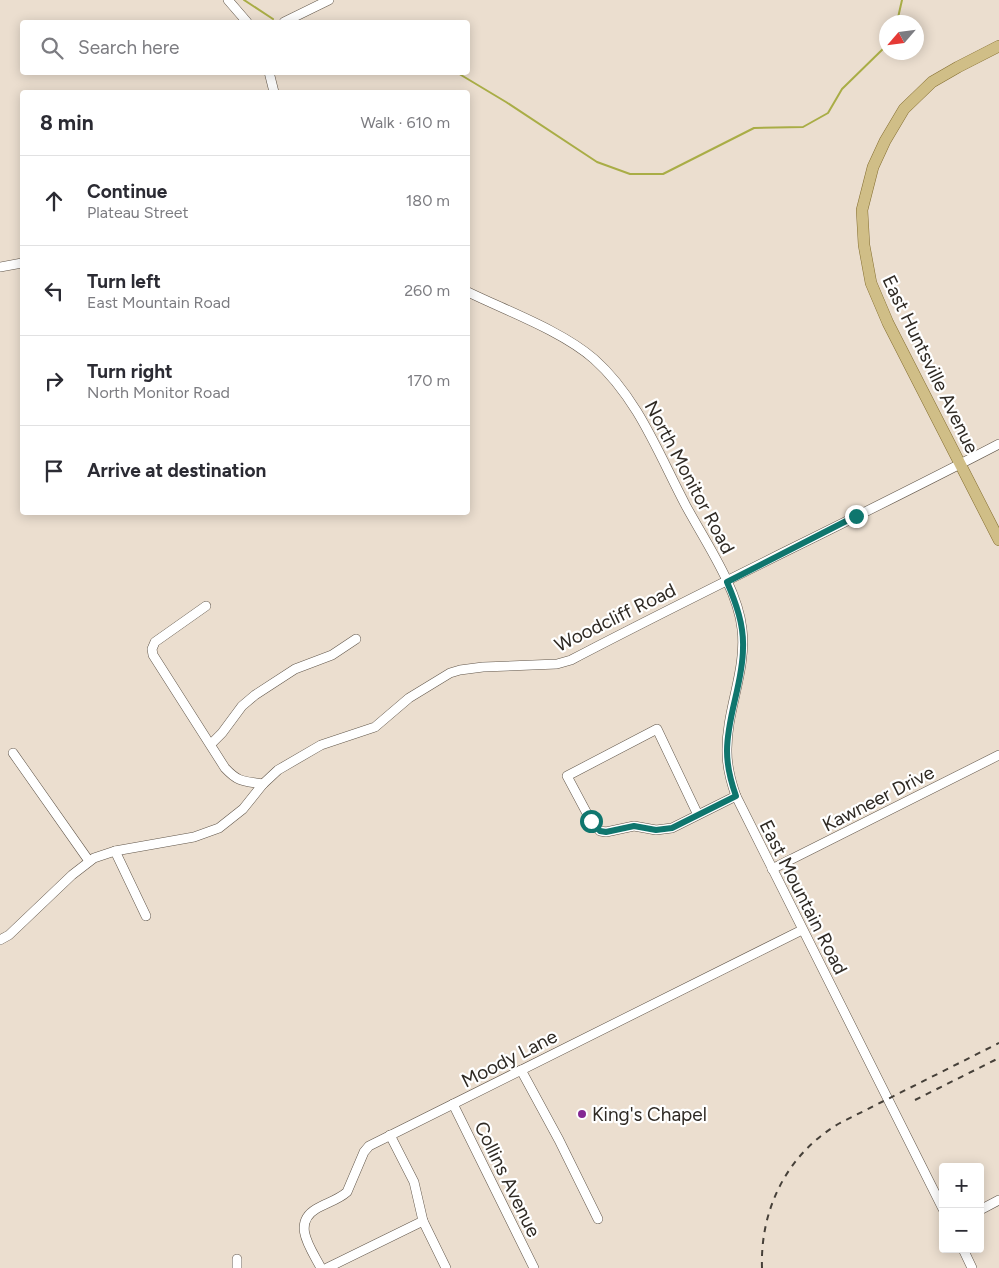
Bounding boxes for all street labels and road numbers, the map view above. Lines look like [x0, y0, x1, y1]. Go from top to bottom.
street label: East Huntsville Avenue [877, 271, 984, 457]
street label: North Monitor Road [640, 397, 740, 558]
street label: Woodcliff Road [551, 578, 680, 657]
street label: Kawneer Drive [819, 760, 938, 836]
street label: East Mountain Road [755, 816, 852, 978]
street label: Moody Lane [457, 1024, 561, 1092]
street label: Collins Avenue [470, 1118, 545, 1241]

